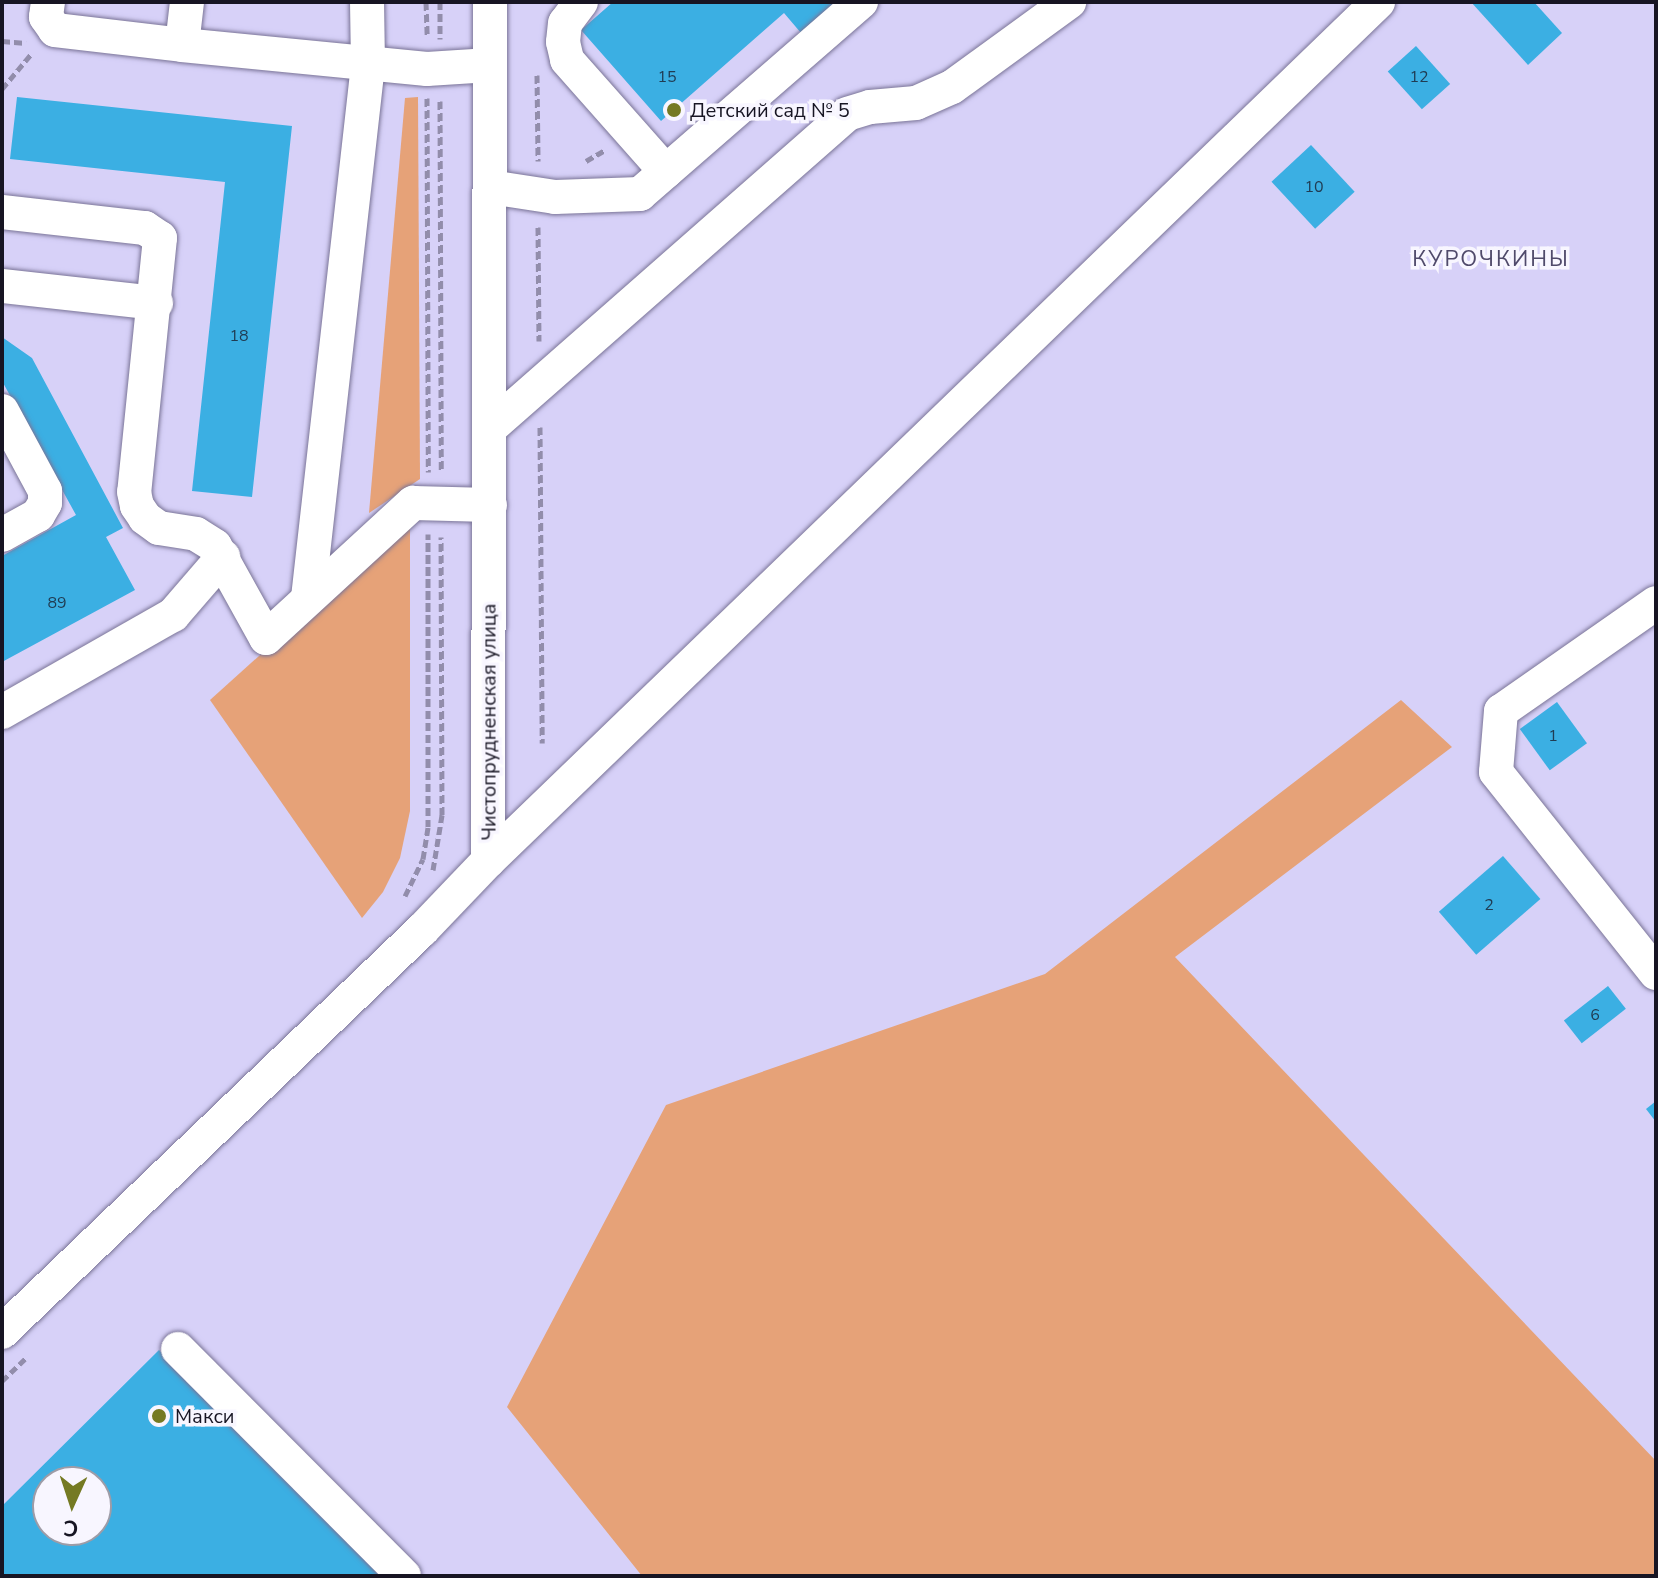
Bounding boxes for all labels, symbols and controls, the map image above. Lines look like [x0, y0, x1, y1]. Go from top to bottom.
house number: 15 [657, 67, 677, 87]
house number: 12 [1409, 67, 1429, 87]
place label: Детский сад № 5 [690, 98, 850, 122]
marker: Детский сад № 5 [665, 101, 683, 119]
house number: 10 [1304, 177, 1324, 197]
district label: КУРОЧКИНЫ [1412, 247, 1570, 273]
house number: 18 [229, 326, 249, 346]
house number: 89 [47, 593, 67, 613]
street label: Чистопрудненская улица [477, 603, 501, 841]
house number: 1 [1548, 726, 1558, 746]
house number: 2 [1484, 895, 1494, 915]
house number: 6 [1590, 1005, 1600, 1025]
place label: Макси [175, 1404, 235, 1428]
marker: Макси [150, 1407, 168, 1425]
north arrow [32, 1466, 112, 1546]
text: С [63, 1513, 79, 1543]

